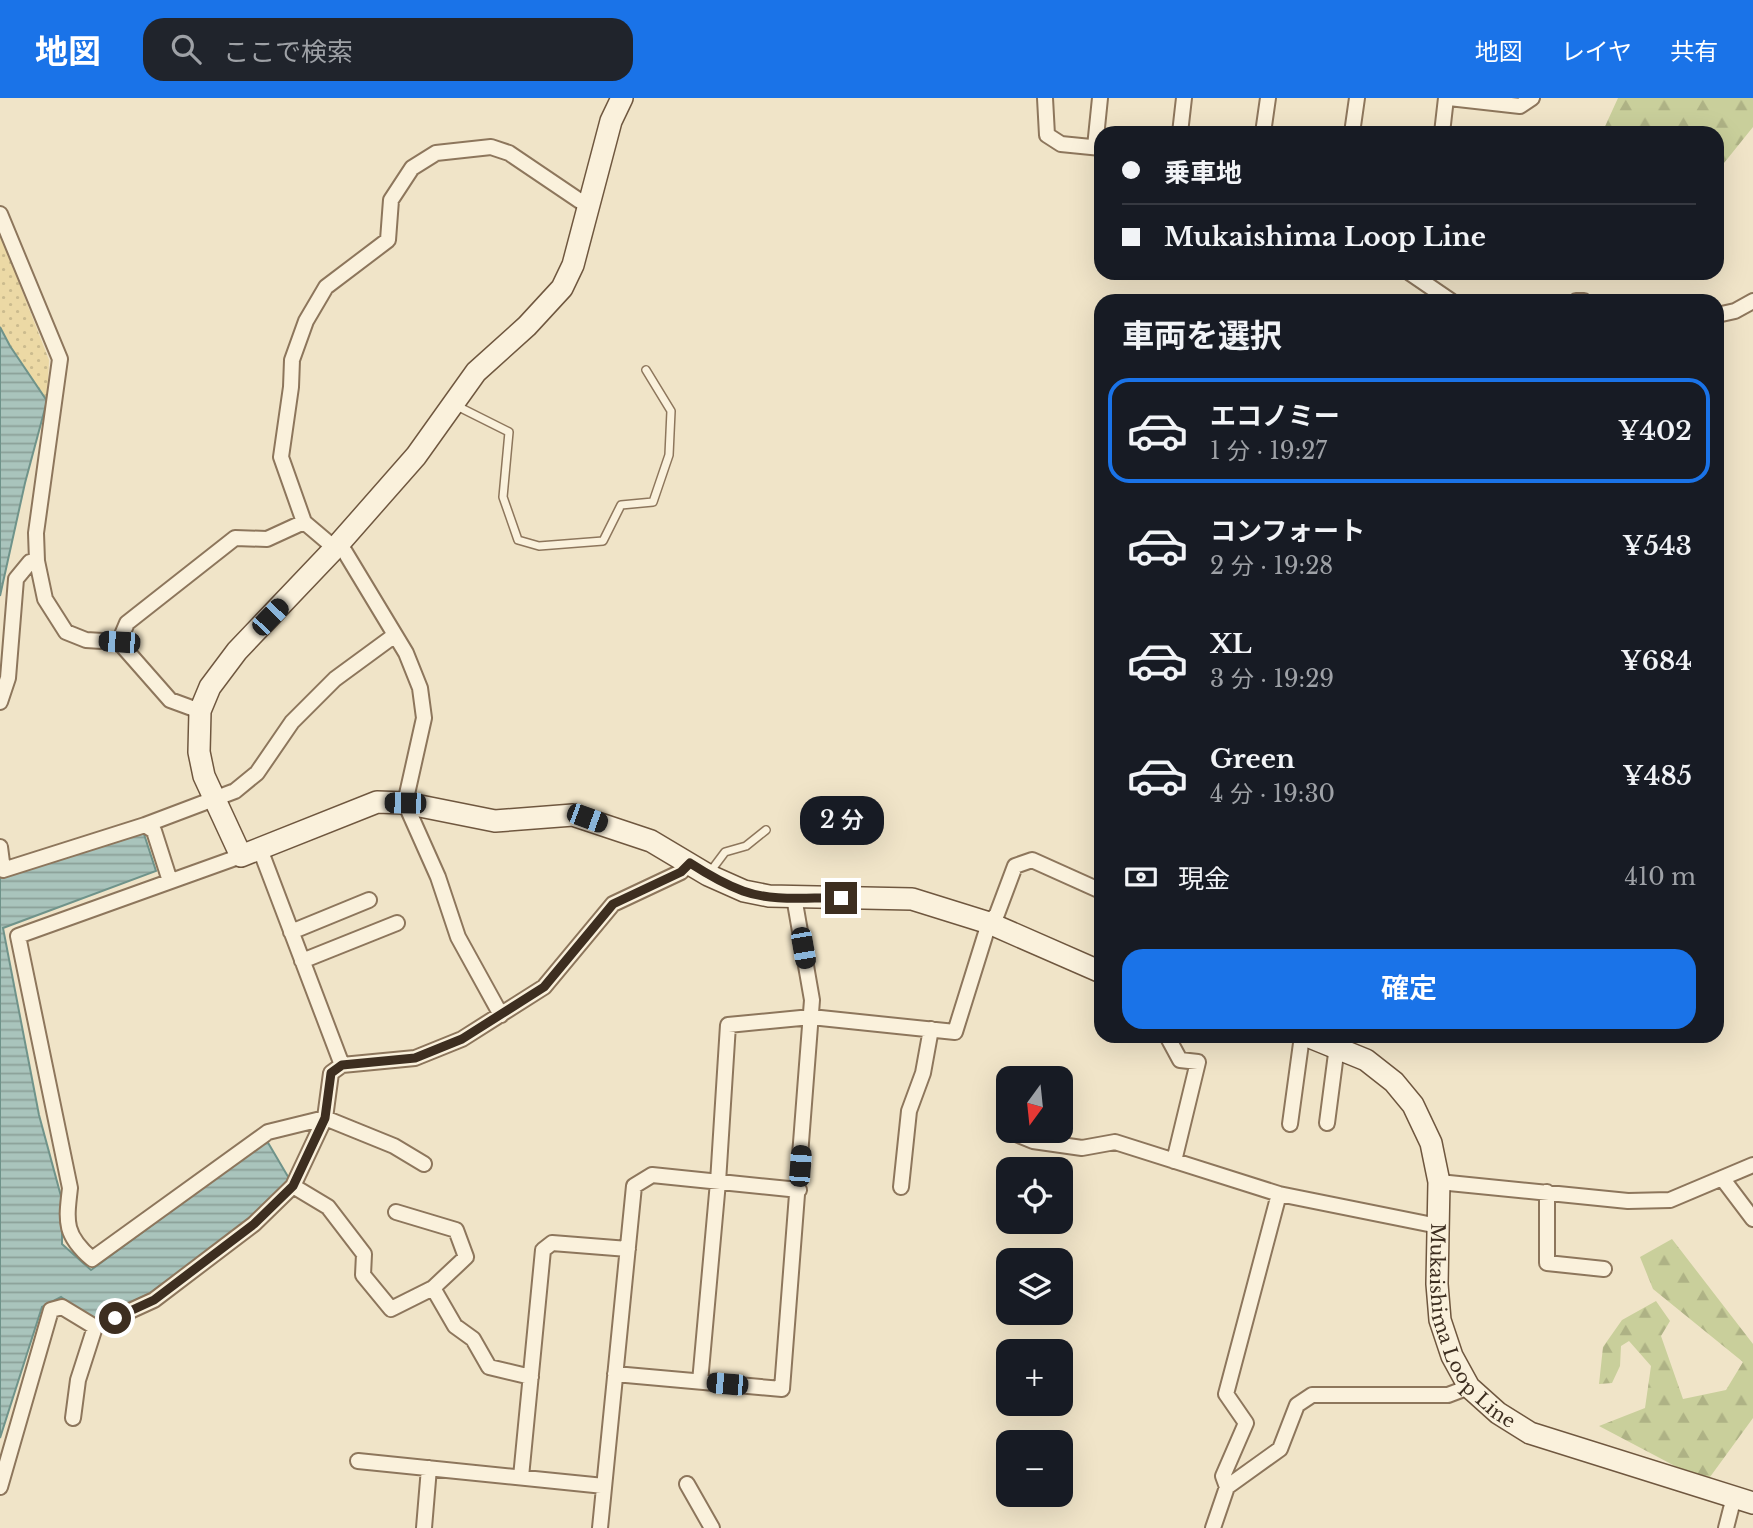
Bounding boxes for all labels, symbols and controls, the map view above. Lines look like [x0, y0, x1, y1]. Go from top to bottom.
search box [143, 18, 633, 81]
icon: search [167, 30, 205, 68]
text: 地図 [35, 31, 101, 72]
text: ここで検索 [223, 36, 353, 68]
text: 地図 [1475, 37, 1523, 66]
text: レイヤ [1561, 37, 1632, 66]
text: 共有 [1670, 37, 1718, 66]
text: 乗車地 [1164, 157, 1242, 189]
text: Mukaishima Loop Line [1164, 221, 1486, 253]
text: 車両を選択 [1122, 316, 1282, 356]
icon: car [1126, 399, 1189, 462]
text: エコノミー [1210, 400, 1340, 432]
text: ¥402 [1618, 415, 1692, 447]
text: 1 分 · 19:27 [1210, 437, 1327, 465]
icon: car [1126, 514, 1189, 577]
text: コンフォート [1210, 515, 1365, 547]
text: ¥543 [1622, 530, 1692, 562]
text: 2 分 · 19:28 [1210, 552, 1333, 580]
car [248, 595, 293, 639]
text: XL [1210, 628, 1252, 660]
icon: car [1126, 629, 1189, 692]
car [98, 630, 141, 654]
text: ¥684 [1620, 645, 1692, 677]
text: 3 分 · 19:29 [1210, 665, 1334, 693]
text: Green [1210, 743, 1295, 775]
icon: car [1126, 744, 1189, 807]
text: ¥485 [1622, 760, 1692, 792]
text: 4 分 · 19:30 [1210, 780, 1335, 808]
car [384, 792, 427, 814]
callout: 2 分 [799, 796, 883, 846]
car [564, 801, 611, 835]
text: 2 分 [820, 806, 864, 834]
icon: cash [1122, 858, 1160, 896]
text: 現金 [1178, 863, 1230, 895]
text: 410 m [1625, 863, 1696, 891]
route end [825, 882, 857, 914]
car [790, 925, 817, 971]
button: 確定 [1122, 949, 1696, 1029]
north arrow [996, 1066, 1073, 1143]
map controls [996, 1066, 1073, 1507]
car [789, 1144, 812, 1188]
button: locate [996, 1157, 1073, 1234]
street label: Mukaishima Loop Line [1425, 1223, 1519, 1433]
button: layers [996, 1248, 1073, 1325]
route start [99, 1302, 131, 1334]
button: + [996, 1339, 1073, 1416]
car [706, 1372, 749, 1396]
button: − [996, 1430, 1073, 1507]

